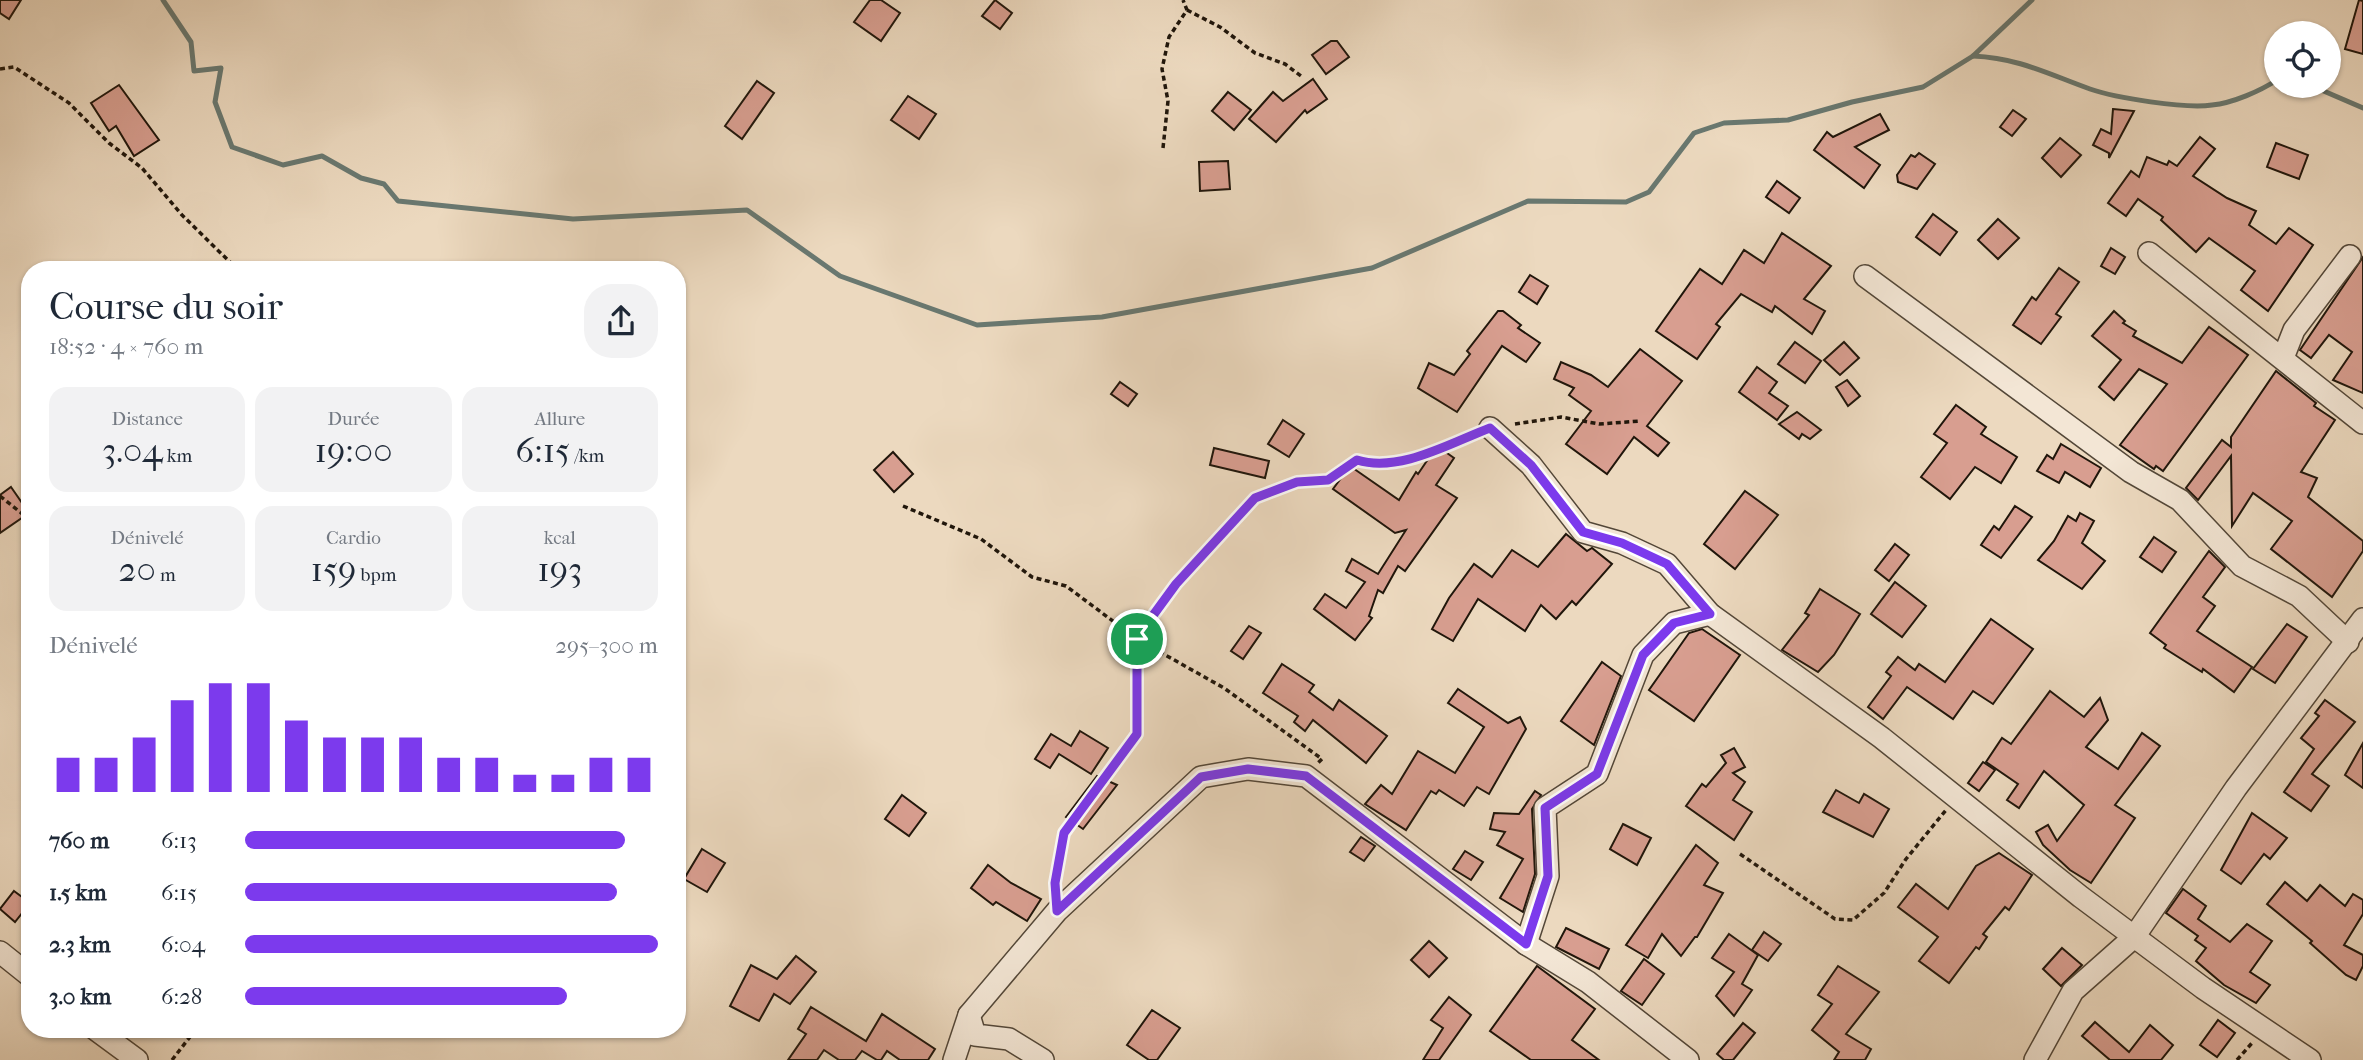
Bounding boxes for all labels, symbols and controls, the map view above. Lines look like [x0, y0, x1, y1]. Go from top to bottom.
map controls [2264, 21, 2341, 98]
button: locate [2264, 21, 2341, 98]
text: Course du soir [49, 284, 283, 329]
button: share [584, 284, 658, 358]
text: 18:52 · 4 × 760 m [49, 333, 203, 360]
text: Distance [111, 408, 183, 430]
text: Durée [327, 408, 380, 430]
text: Allure [534, 408, 585, 430]
text: 3.04 [102, 430, 163, 471]
text: 19:00 [315, 430, 392, 471]
text: 6:15 [515, 430, 570, 471]
text: km [163, 445, 192, 467]
text: /km [570, 445, 604, 467]
text: Dénivelé [111, 527, 184, 549]
text: Cardio [326, 527, 381, 549]
text: kcal [544, 527, 576, 549]
text: 20 [119, 549, 156, 590]
text: 159 [311, 549, 356, 590]
text: 193 [537, 549, 582, 590]
text: m [156, 564, 176, 586]
text: bpm [356, 564, 396, 586]
pin [1107, 609, 1167, 669]
icon: arrive [1118, 620, 1156, 658]
text: Dénivelé [49, 632, 138, 659]
text: 295–300 m [555, 632, 658, 659]
text: 760 m [49, 827, 109, 854]
text: 6:13 [161, 827, 197, 854]
text: 1.5 km [49, 879, 107, 906]
text: 6:15 [161, 879, 197, 906]
text: 2.3 km [49, 931, 111, 958]
text: 6:04 [161, 931, 205, 958]
text: 3.0 km [49, 983, 111, 1010]
text: 6:28 [161, 983, 202, 1010]

